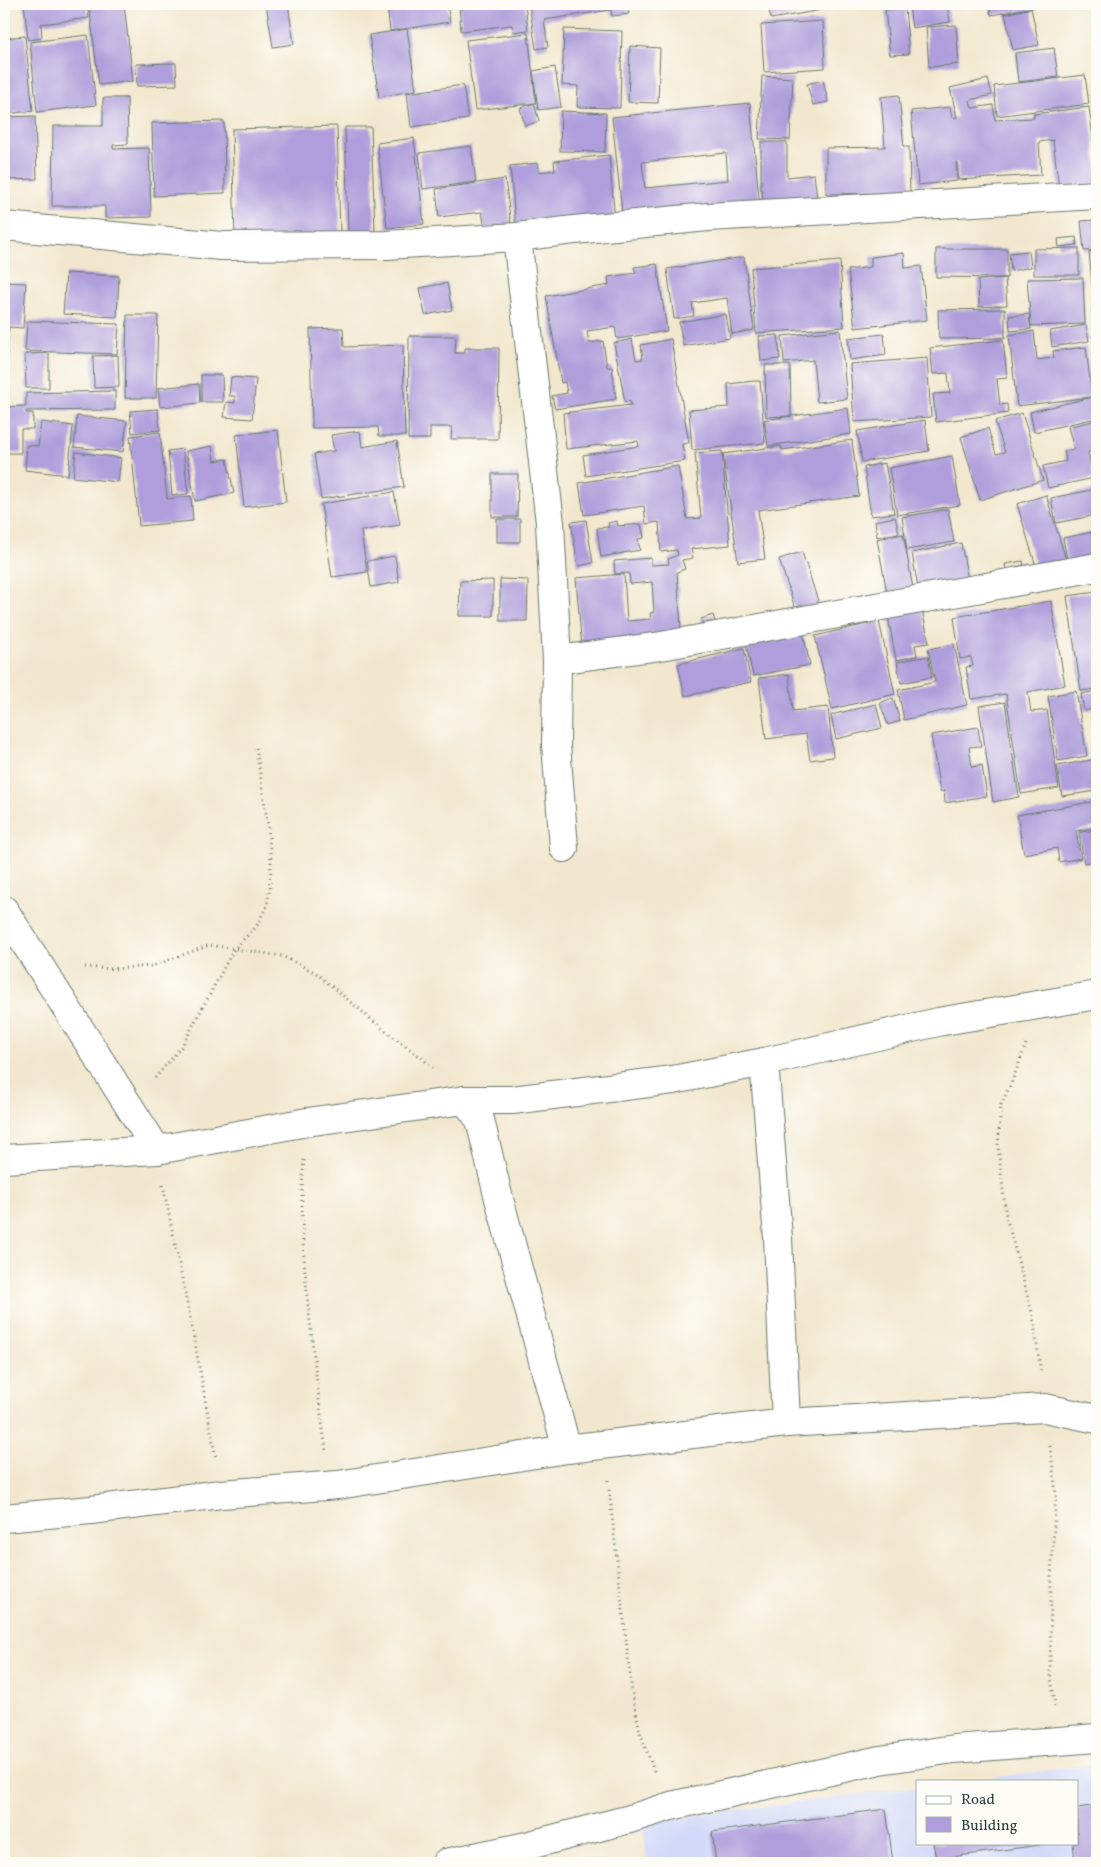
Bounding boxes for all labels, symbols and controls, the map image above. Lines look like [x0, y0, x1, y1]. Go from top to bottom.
legend [916, 1780, 1078, 1844]
text: Road [961, 1790, 995, 1811]
text: Building [961, 1816, 1018, 1837]

